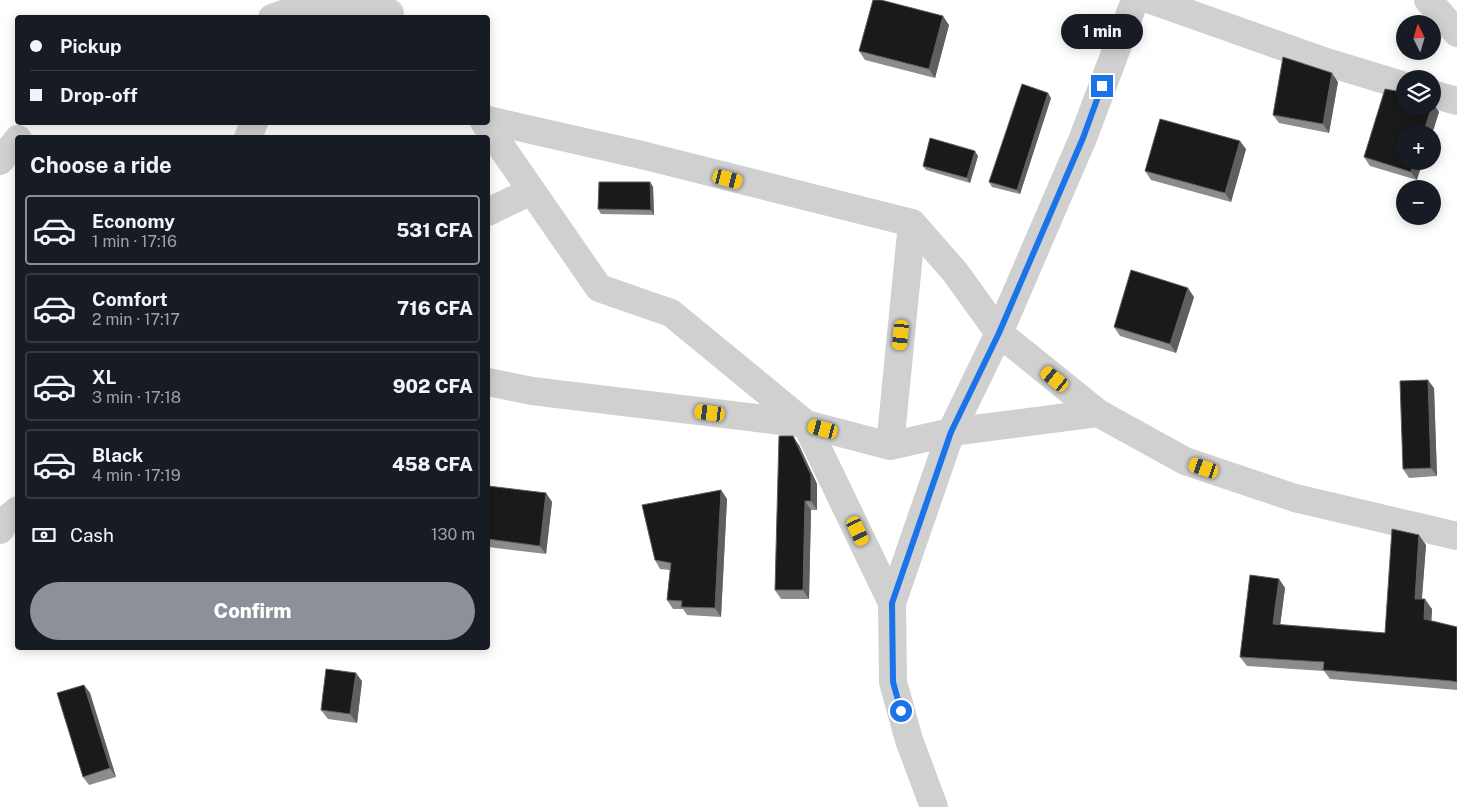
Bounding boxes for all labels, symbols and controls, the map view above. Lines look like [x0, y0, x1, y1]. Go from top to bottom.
callout: 1 min [1061, 13, 1143, 48]
north arrow [1396, 15, 1441, 60]
map controls [1396, 15, 1441, 225]
text: 1 min [1082, 22, 1122, 41]
text: Pickup [60, 35, 122, 57]
button: layers [1396, 70, 1441, 115]
route end [1091, 75, 1113, 97]
text: Drop-off [60, 84, 137, 106]
button: + [1396, 125, 1441, 170]
text: Choose a ride [30, 152, 172, 178]
car [711, 168, 744, 190]
button: − [1396, 180, 1441, 225]
icon: car [32, 208, 77, 253]
text: Economy [92, 210, 175, 232]
text: 531 CFA [396, 219, 473, 241]
text: 1 min · 17:16 [92, 232, 177, 251]
icon: car [32, 286, 77, 331]
text: Comfort [92, 288, 168, 310]
text: 716 CFA [397, 297, 473, 319]
text: 2 min · 17:17 [92, 310, 180, 329]
car [891, 319, 910, 351]
icon: car [32, 364, 77, 409]
car [1038, 364, 1071, 394]
text: XL [92, 366, 117, 388]
text: 902 CFA [393, 375, 473, 397]
text: 3 min · 17:18 [92, 388, 181, 407]
car [694, 404, 725, 422]
car [806, 418, 839, 440]
icon: car [32, 442, 77, 487]
text: Black [92, 444, 143, 466]
text: 458 CFA [392, 453, 473, 475]
car [1187, 456, 1220, 480]
text: 4 min · 17:19 [92, 466, 181, 485]
car [844, 514, 871, 548]
icon: cash [30, 521, 58, 549]
text: Cash [70, 524, 114, 546]
text: 130 m [431, 525, 475, 544]
button: Confirm [30, 582, 475, 640]
route start [890, 700, 912, 722]

